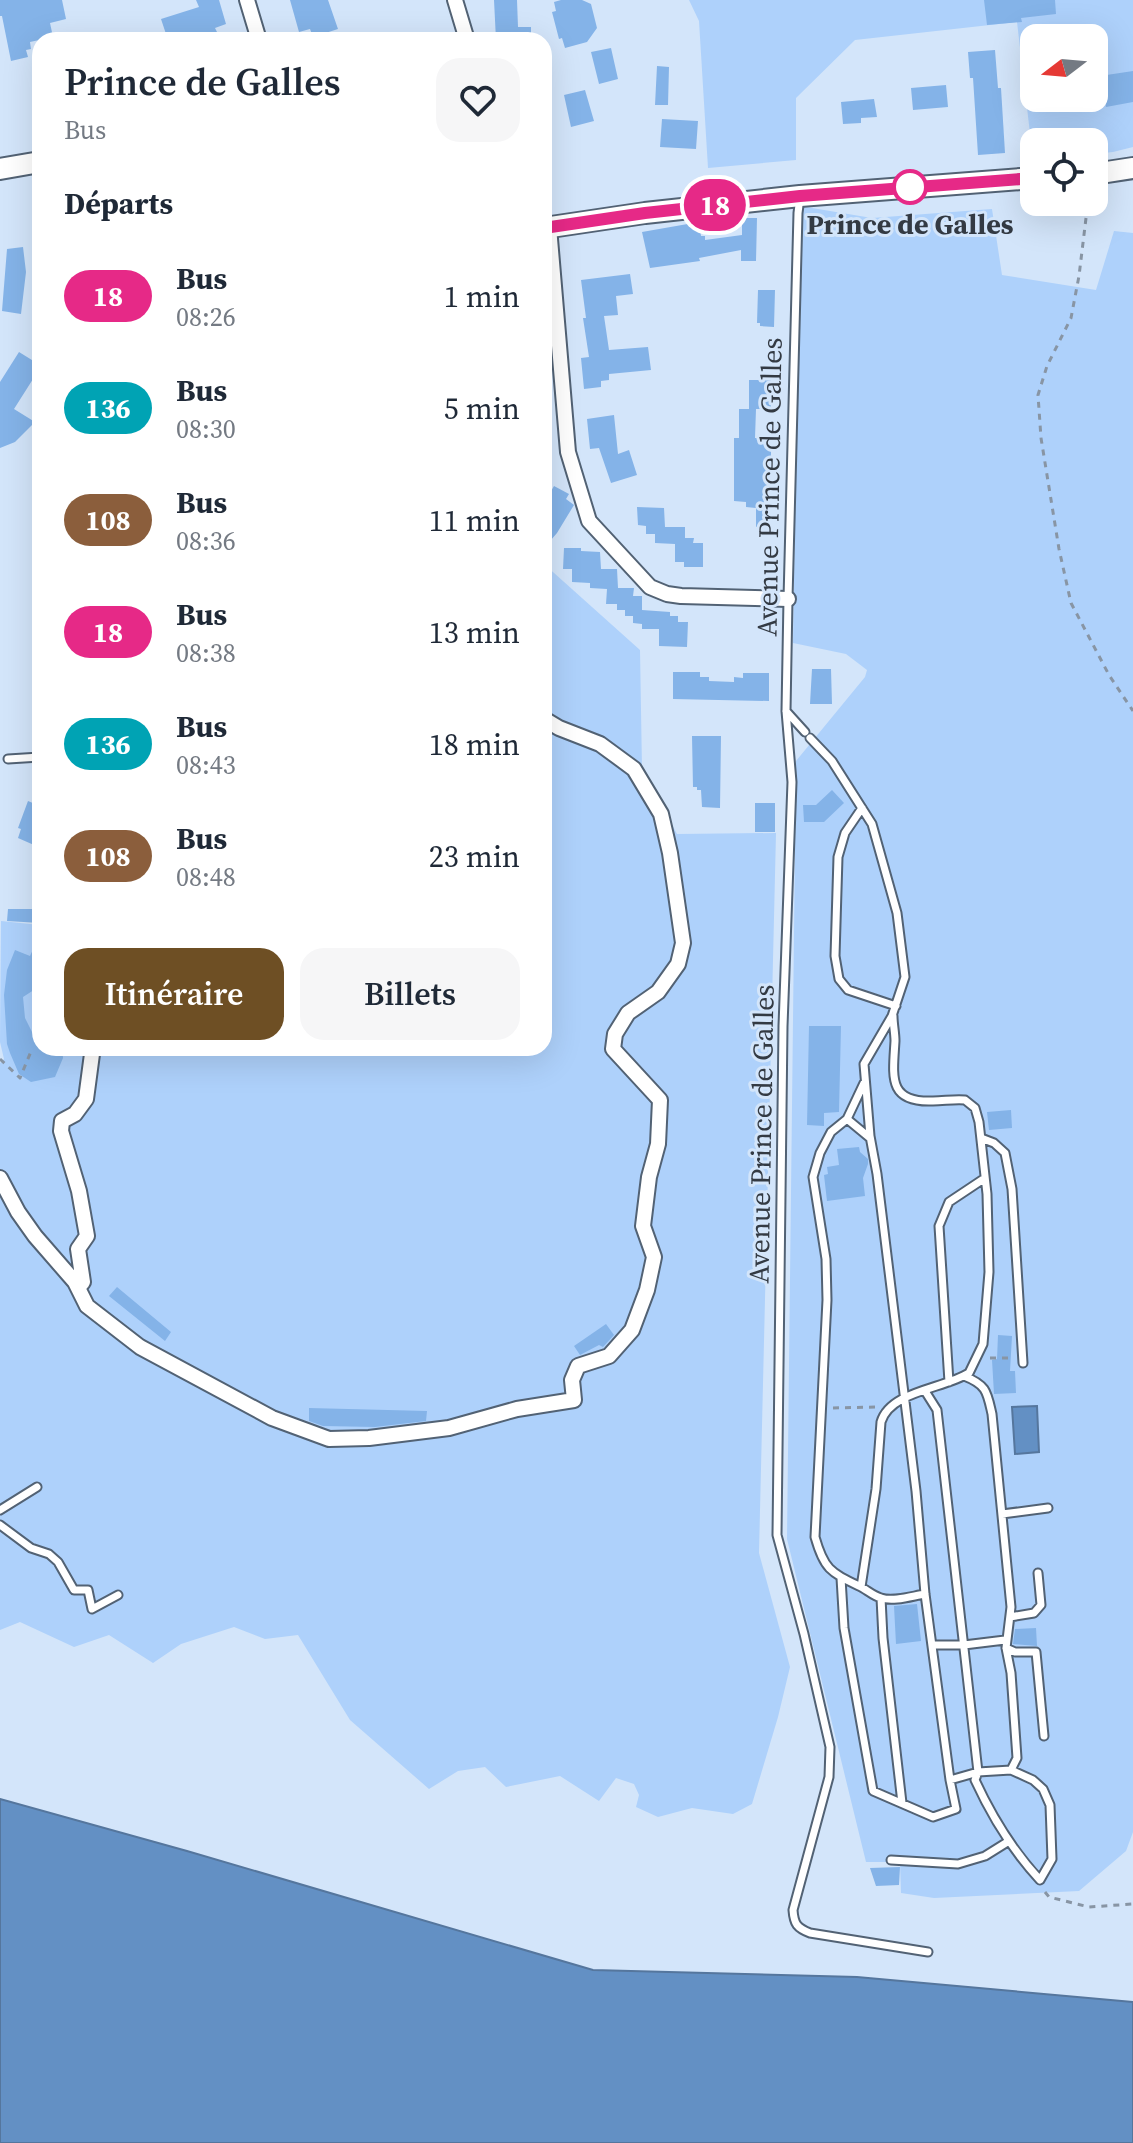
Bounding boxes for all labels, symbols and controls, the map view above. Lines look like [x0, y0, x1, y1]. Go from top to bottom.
north arrow [1020, 24, 1108, 112]
map controls [1020, 24, 1108, 216]
text: Prince de Galles [64, 56, 341, 108]
button: heart [436, 58, 520, 142]
text: Bus [64, 112, 106, 148]
button: locate [1020, 128, 1108, 216]
marker: Prince de Galles [893, 170, 927, 204]
line badge: 18 [679, 179, 751, 231]
text: Départs [64, 183, 173, 224]
text: 18 [700, 186, 730, 224]
place label: Prince de Galles [806, 205, 1014, 243]
text: Bus [176, 258, 227, 299]
text: 1 min [444, 276, 520, 317]
text: 18 [93, 277, 123, 315]
text: 08:26 [176, 299, 236, 335]
street label: Avenue Prince de Galles [747, 337, 791, 637]
text: Bus [176, 370, 227, 411]
text: 5 min [444, 388, 520, 429]
text: 136 [85, 389, 131, 427]
text: 08:30 [176, 411, 236, 447]
text: Bus [176, 482, 227, 523]
text: 11 min [429, 500, 520, 541]
text: 108 [85, 501, 131, 539]
text: 08:36 [176, 523, 236, 559]
text: Bus [176, 594, 227, 635]
text: 13 min [429, 612, 520, 653]
text: 18 [93, 613, 123, 651]
text: 08:38 [176, 635, 236, 671]
text: Bus [176, 706, 227, 747]
text: 18 min [429, 724, 520, 765]
text: 136 [85, 725, 131, 763]
text: 08:43 [176, 747, 236, 783]
text: Bus [176, 818, 227, 859]
text: 23 min [429, 836, 520, 877]
text: 108 [85, 837, 131, 875]
text: 08:48 [176, 859, 236, 895]
button: Itinéraire [64, 948, 284, 1040]
button: Billets [300, 948, 520, 1040]
street label: Avenue Prince de Galles [739, 984, 783, 1284]

